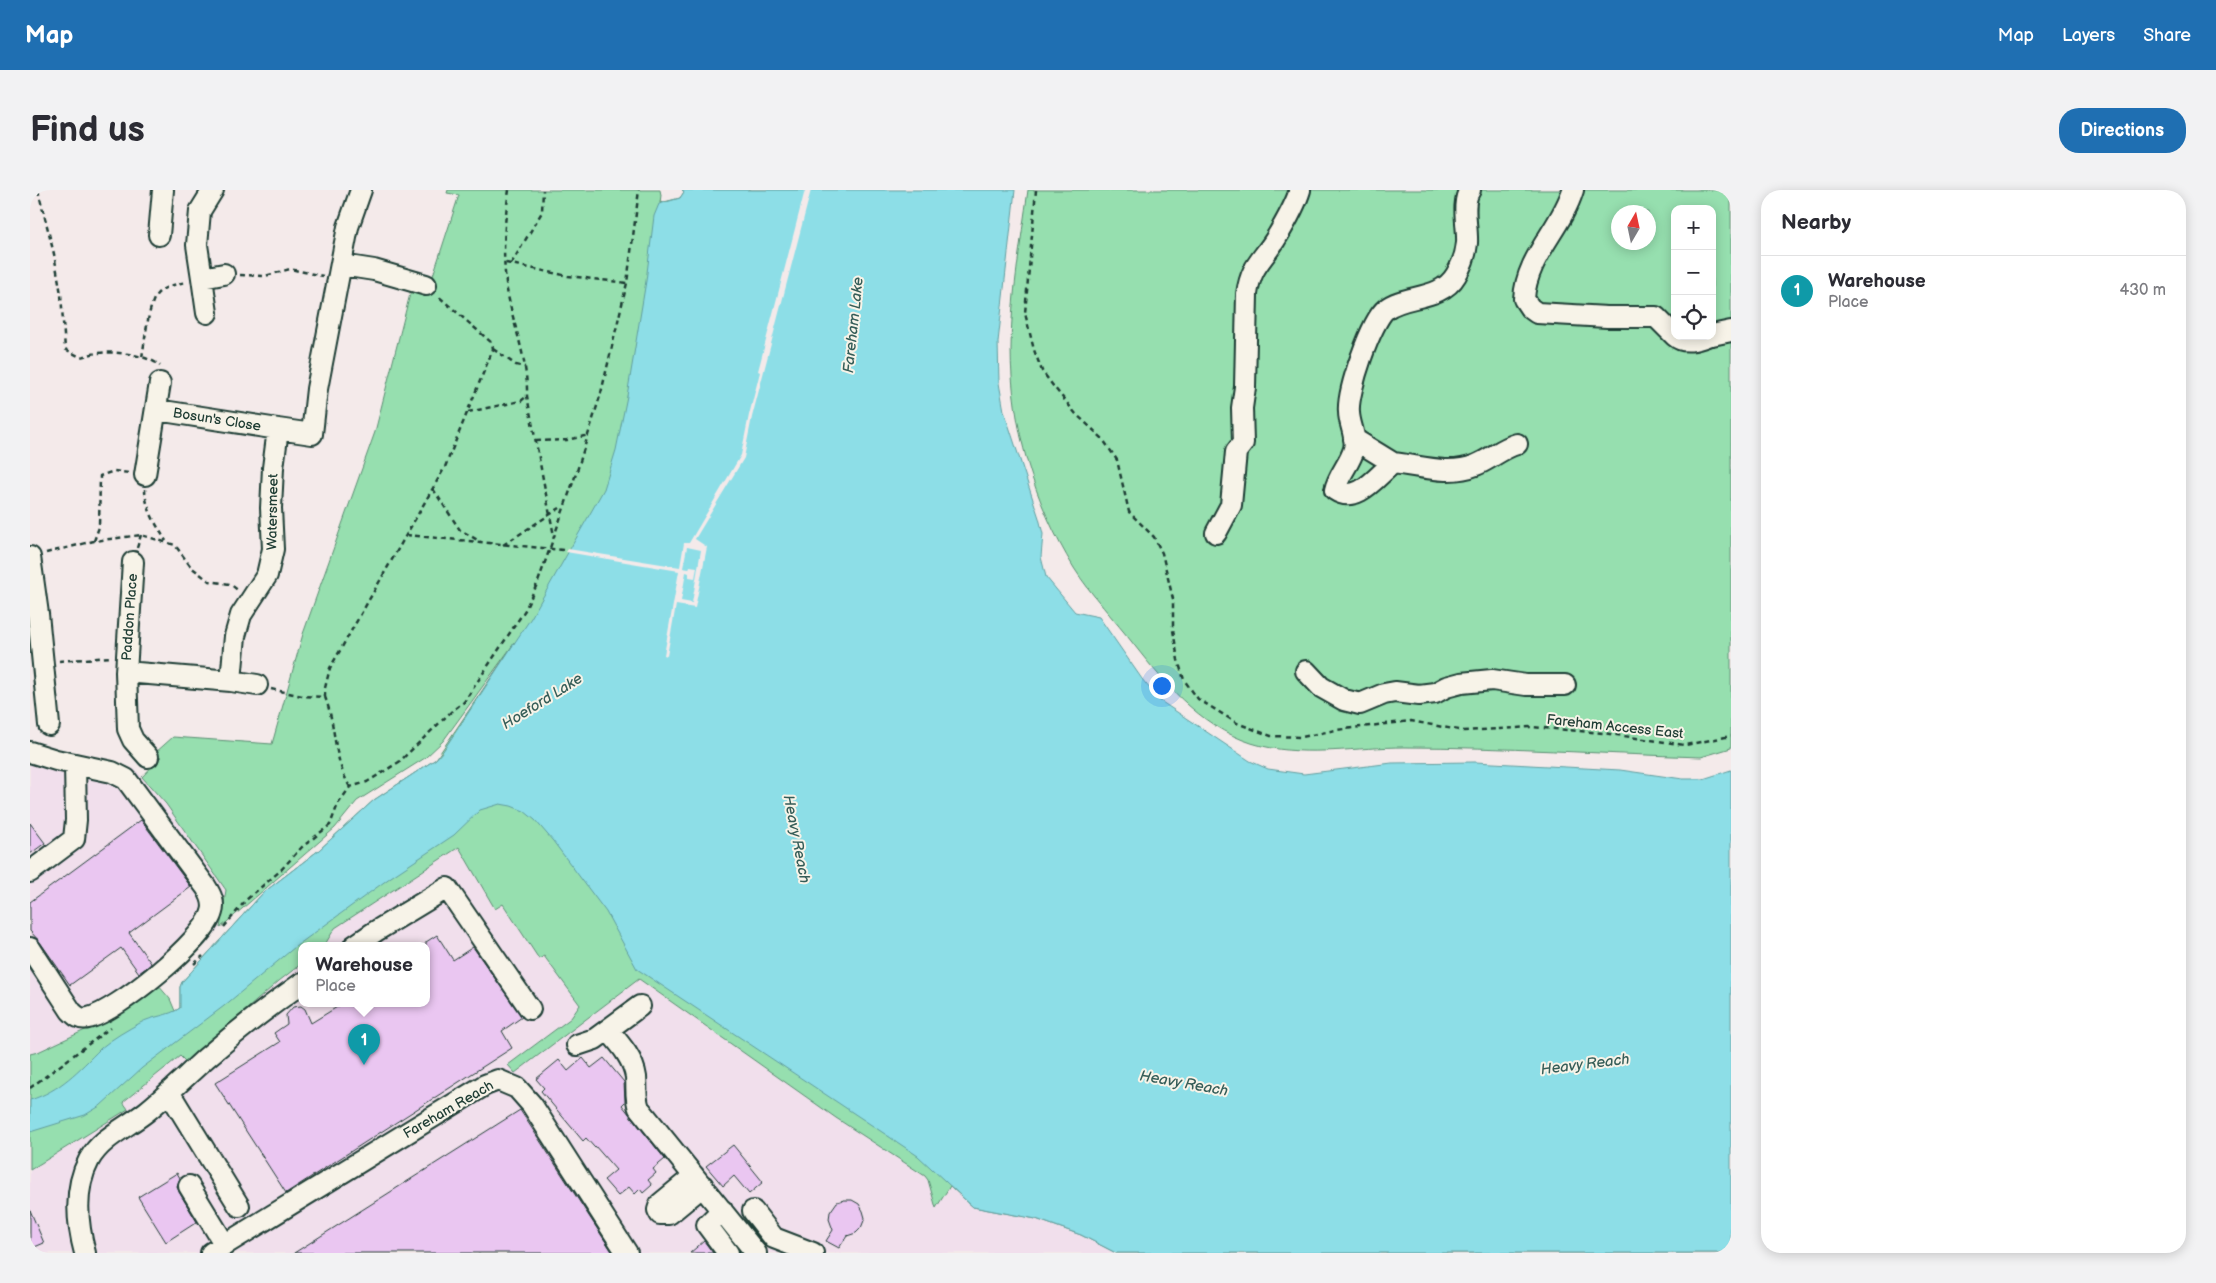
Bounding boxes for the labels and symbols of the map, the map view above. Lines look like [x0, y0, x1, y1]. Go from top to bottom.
north arrow [1611, 205, 1656, 250]
water label: Fareham Lake [839, 276, 868, 374]
street label: Bosun's Close [172, 404, 262, 435]
street label: Watersmeet [263, 473, 282, 550]
street label: Paddon Place [118, 573, 141, 661]
water label: Hoeford Lake [498, 669, 586, 734]
your location [1149, 673, 1175, 699]
street label: Fareham Access East [1546, 711, 1685, 742]
water label: Heavy Reach [779, 793, 814, 885]
pin: 1 [348, 1024, 380, 1065]
water label: Heavy Reach [1540, 1050, 1631, 1079]
water label: Heavy Reach [1138, 1066, 1230, 1101]
street label: Fareham Reach [400, 1077, 497, 1142]

